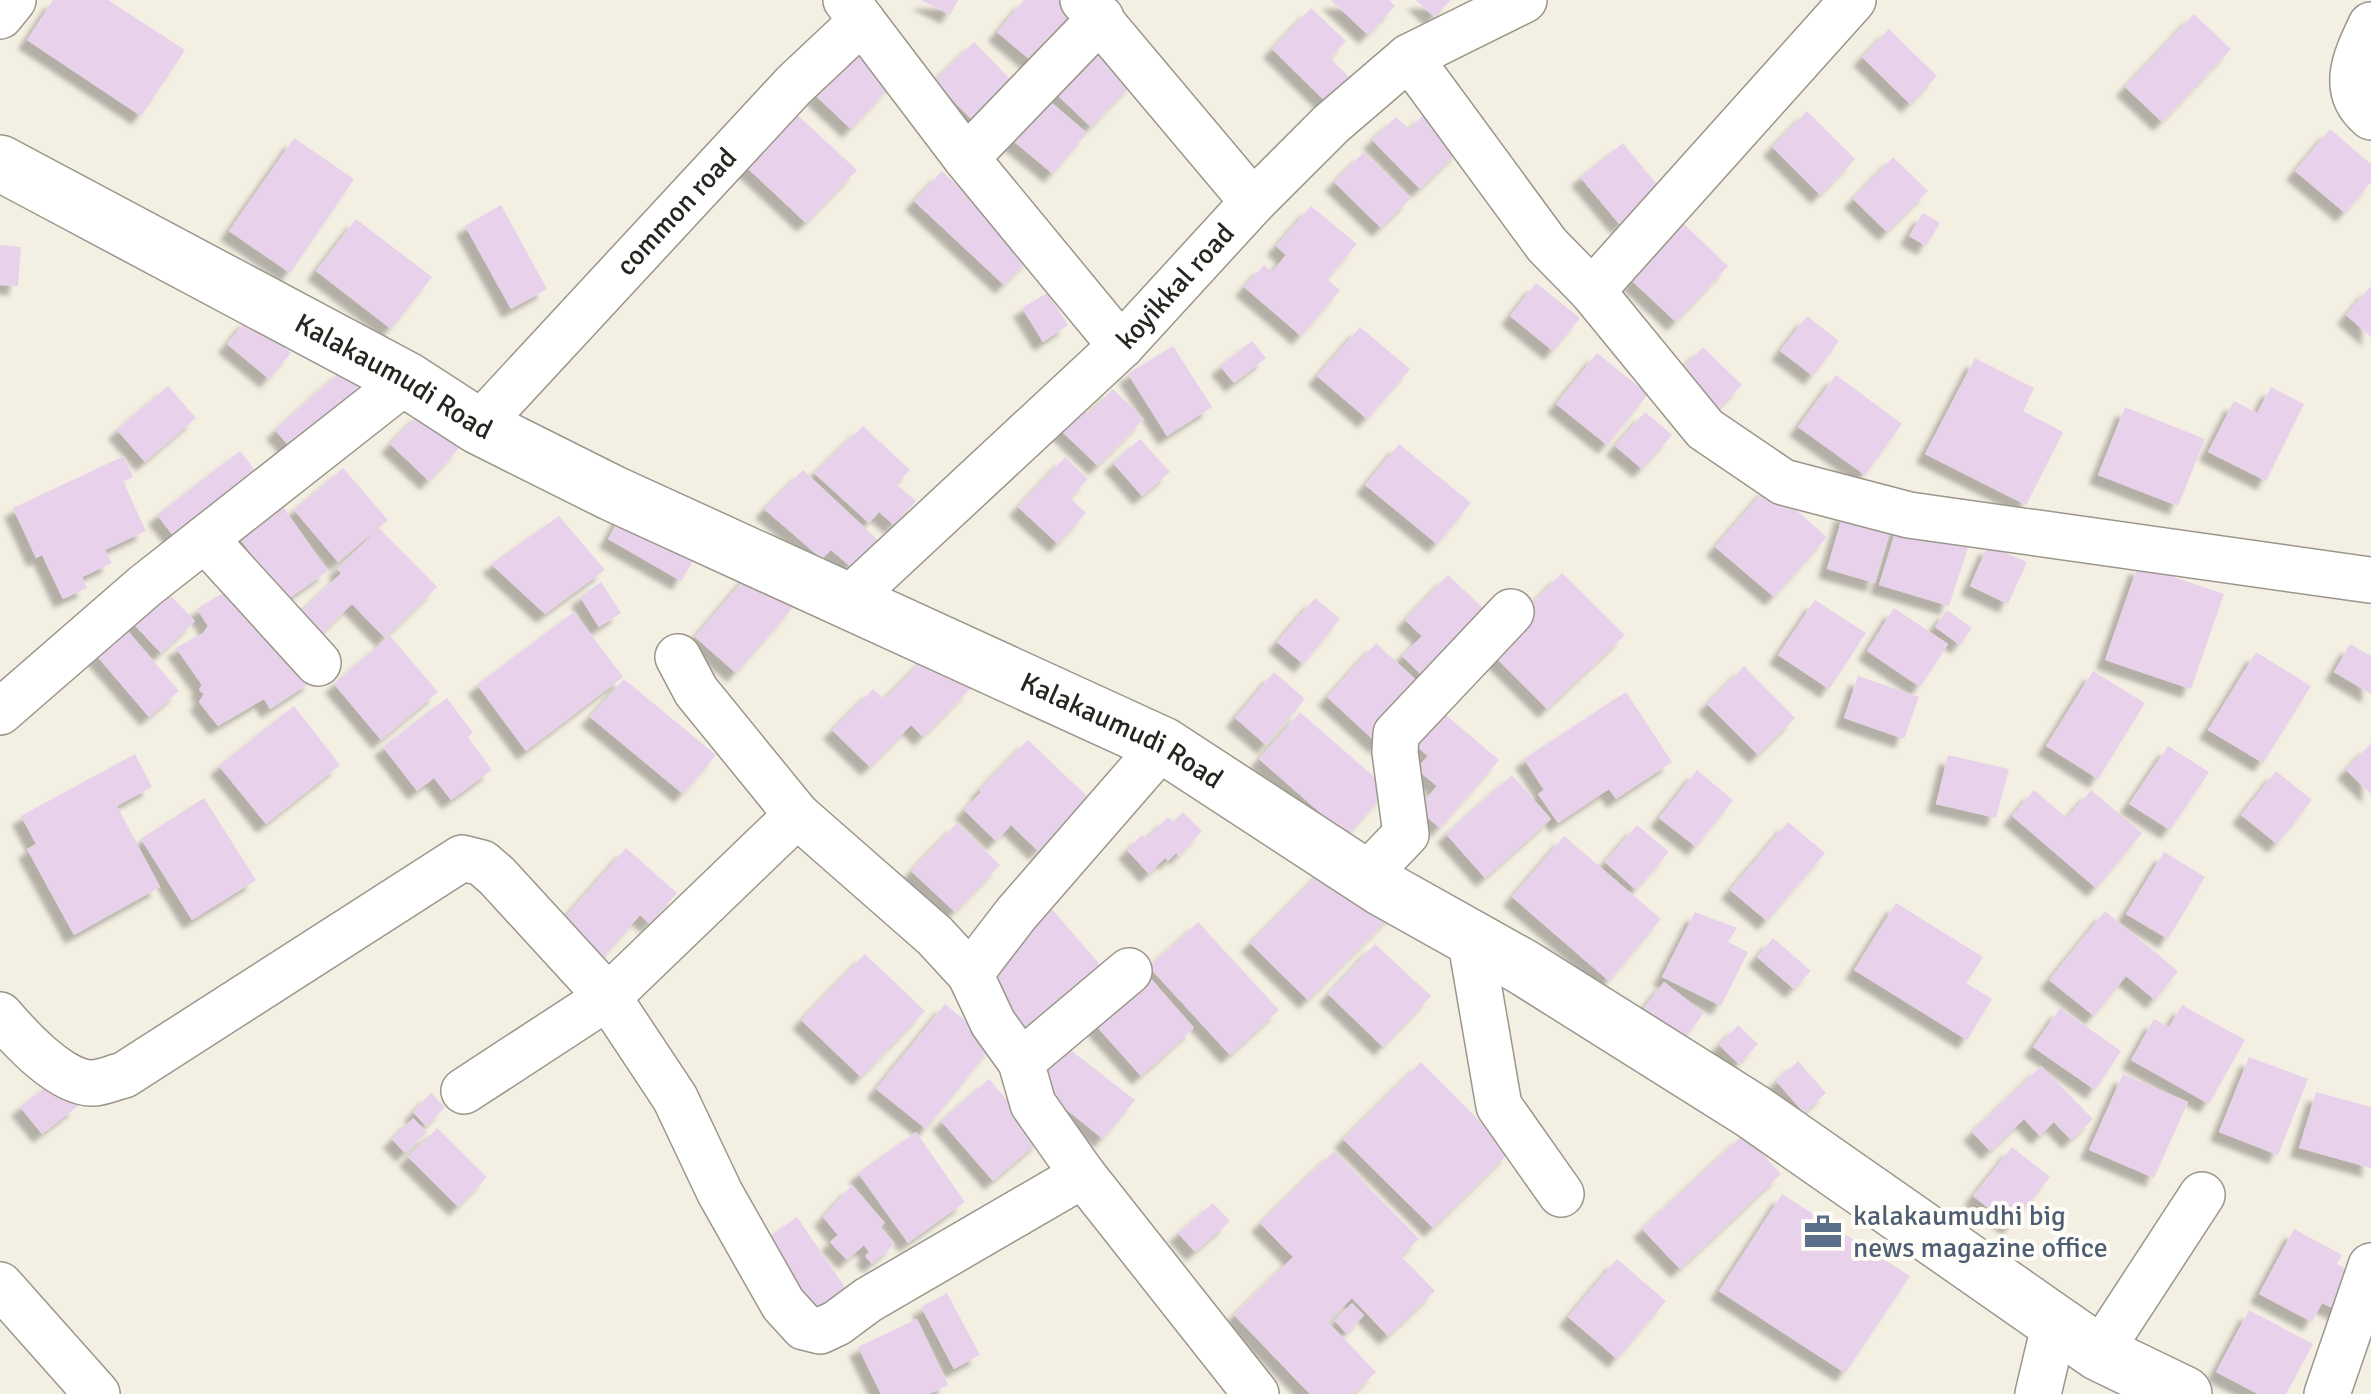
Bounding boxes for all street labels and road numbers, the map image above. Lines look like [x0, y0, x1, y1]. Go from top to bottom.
street label: common road [609, 141, 744, 283]
street label: koyikkal road [1109, 217, 1242, 356]
street label: Kalakaumudi Road [289, 306, 498, 447]
street label: Kalakaumudi Road [1015, 665, 1229, 796]

